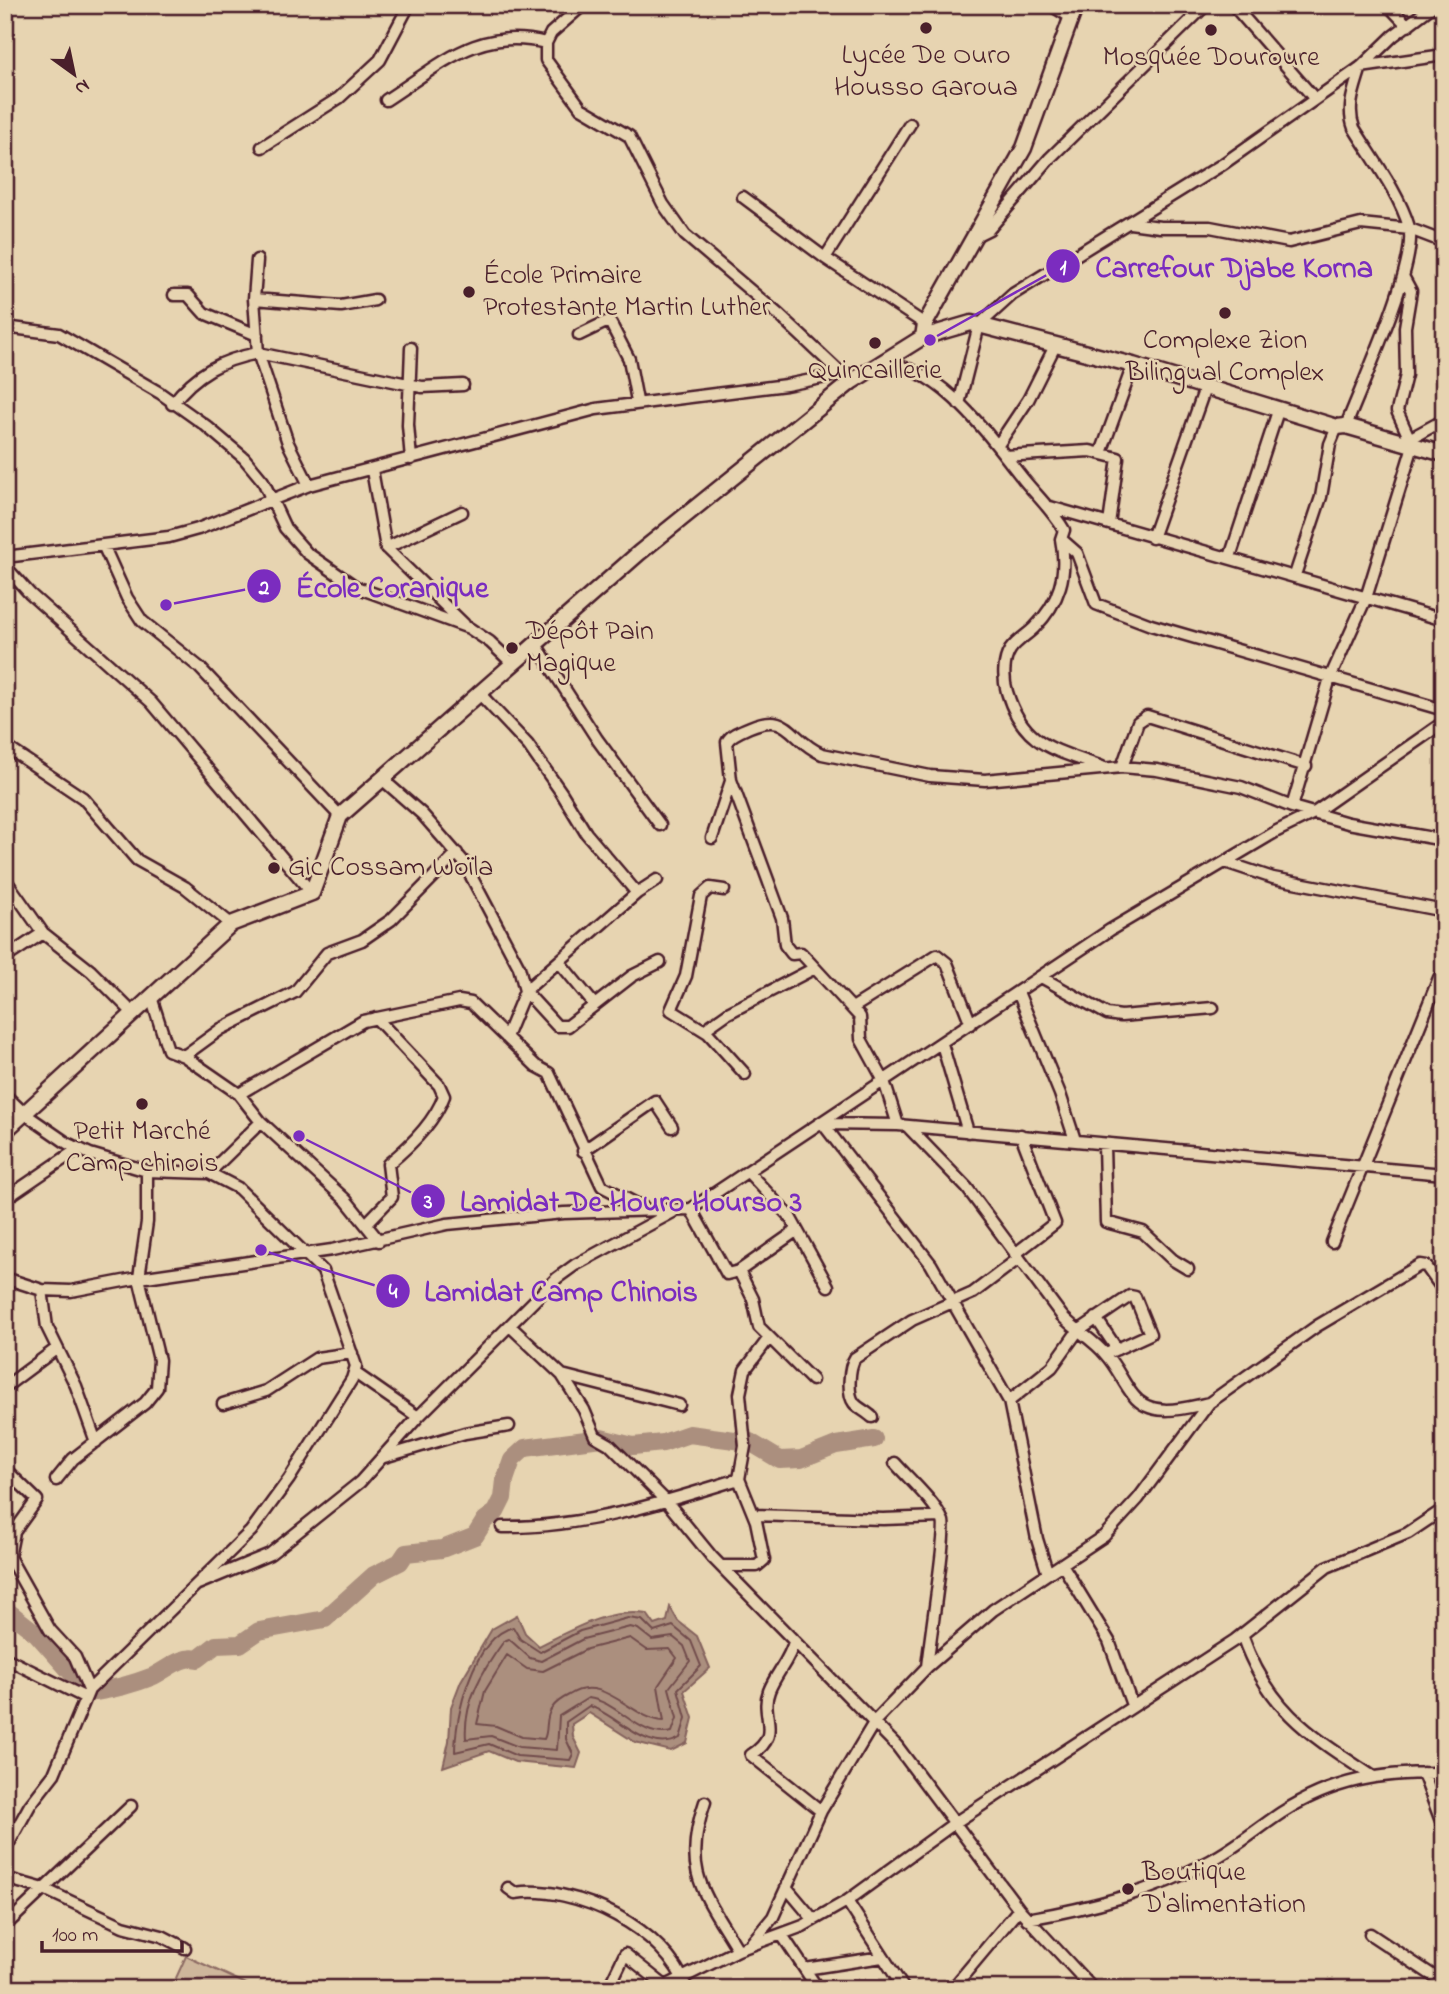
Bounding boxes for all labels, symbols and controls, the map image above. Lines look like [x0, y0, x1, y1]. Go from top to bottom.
marker: Lycée De Ouro Housso Garoua [918, 20, 934, 36]
marker: Mosquée Douroure [1203, 22, 1219, 38]
place label: Lycée De Ouro Housso Garoua [834, 36, 1018, 109]
north arrow [38, 38, 108, 108]
place label: Mosquée Douroure [1103, 38, 1320, 79]
text: N [69, 71, 95, 101]
callout: Carrefour Djabe Korna [1046, 241, 1386, 292]
text: Carrefour Djabe Korna [1095, 248, 1373, 292]
text: 1 [1060, 254, 1067, 284]
place label: École Primaire Protestante Martin Luther [483, 256, 771, 329]
marker: École Primaire Protestante Martin Luther [461, 284, 477, 300]
marker: Complexe Zion Bilingual Complex [1217, 305, 1233, 321]
place label: Complexe Zion Bilingual Complex [1125, 321, 1324, 394]
marker: Quincaillerie [867, 335, 883, 351]
place label: Quincaillerie [808, 351, 942, 392]
callout: École Coranique [247, 561, 503, 612]
text: École Coranique [296, 568, 490, 612]
text: 2 [258, 574, 270, 604]
place label: Dépôt Pain Magique [525, 612, 654, 685]
marker: Dépôt Pain Magique [504, 640, 520, 656]
place label: Gic Cossam Woïla [288, 848, 493, 889]
marker: Gic Cossam Woïla [266, 860, 282, 876]
marker: Petit Marché Camp chinois [134, 1096, 150, 1112]
place label: Petit Marché Camp chinois [66, 1112, 218, 1185]
callout: Lamidat De Houro Hourso 3 [411, 1175, 816, 1226]
text: Lamidat De Houro Hourso 3 [460, 1182, 802, 1226]
text: 3 [423, 1188, 433, 1218]
callout: Lamidat Camp Chinois [376, 1265, 712, 1316]
text: Lamidat Camp Chinois [424, 1272, 698, 1316]
text: 4 [389, 1278, 398, 1308]
place label: Boutique D'alimentation [1141, 1853, 1306, 1926]
marker: Boutique D'alimentation [1120, 1881, 1136, 1897]
scale bar [42, 1910, 182, 1954]
text: 100 m [52, 1921, 98, 1951]

